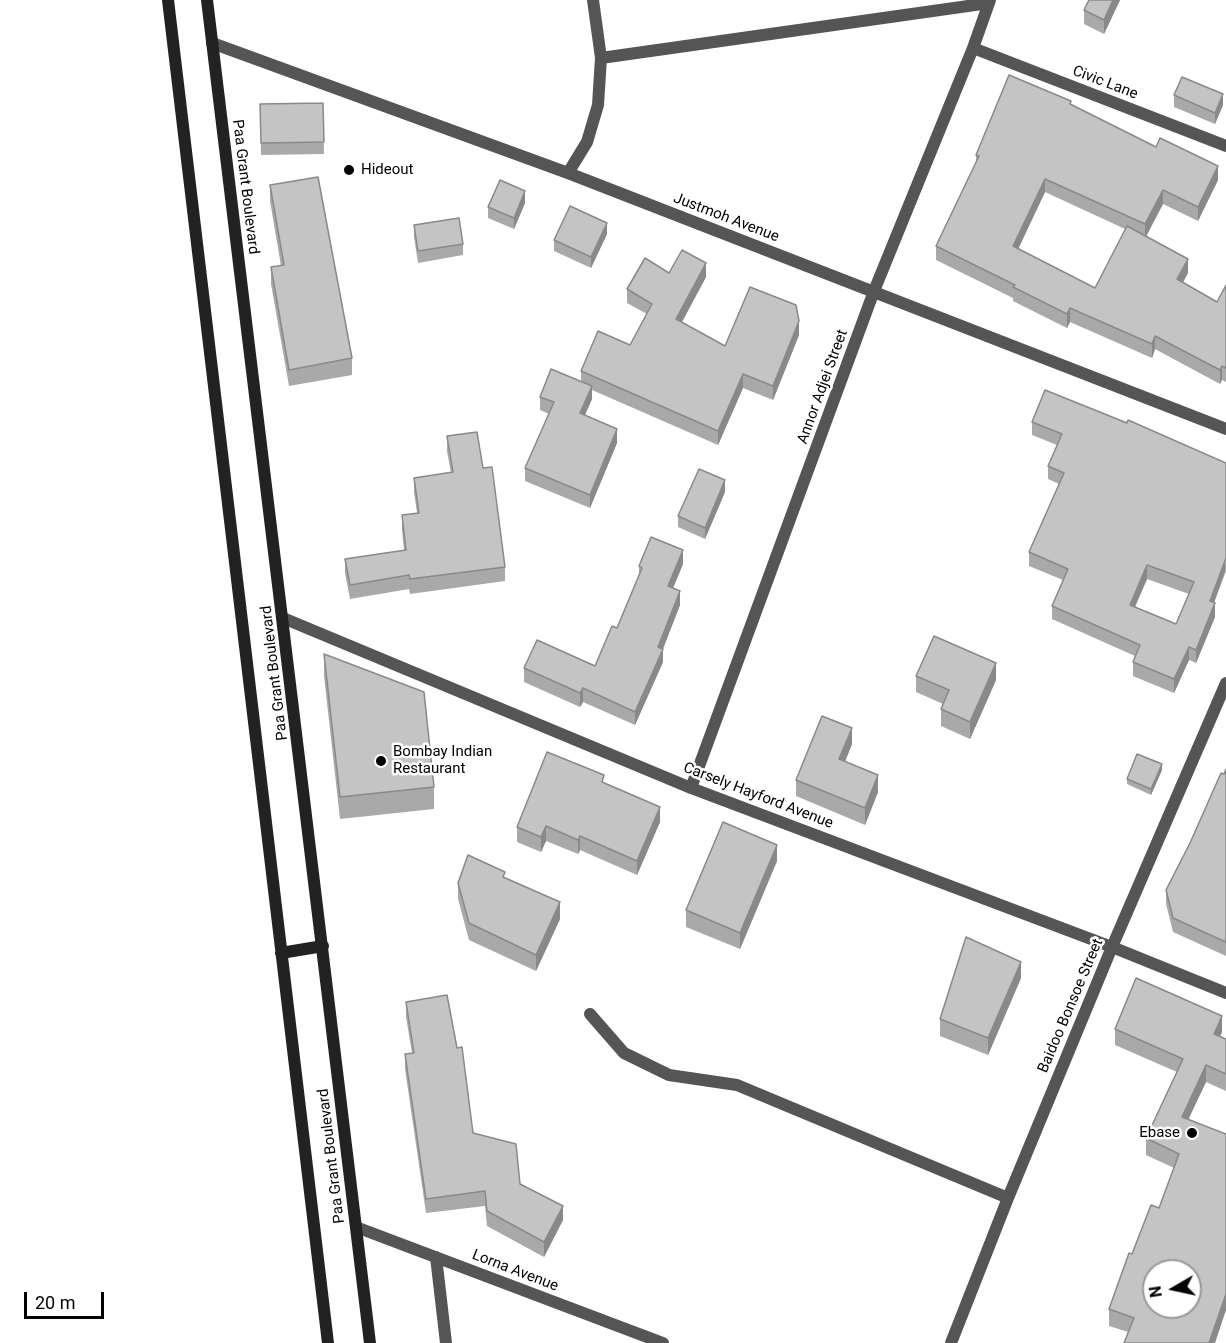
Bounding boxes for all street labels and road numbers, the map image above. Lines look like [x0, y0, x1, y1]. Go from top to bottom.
street label: Civic Lane [1070, 62, 1140, 104]
street label: Paa Grant Boulevard [228, 118, 262, 256]
street label: Justmoh Avenue [671, 190, 781, 246]
street label: Annor Adjei Street [794, 327, 852, 447]
street label: Paa Grant Boulevard [258, 604, 292, 742]
street label: Carsely Hayford Avenue [681, 759, 835, 833]
street label: Baidoo Bonsoe Street [1035, 936, 1107, 1076]
street label: Paa Grant Boulevard [315, 1087, 349, 1225]
street label: Lorna Avenue [469, 1246, 561, 1296]

